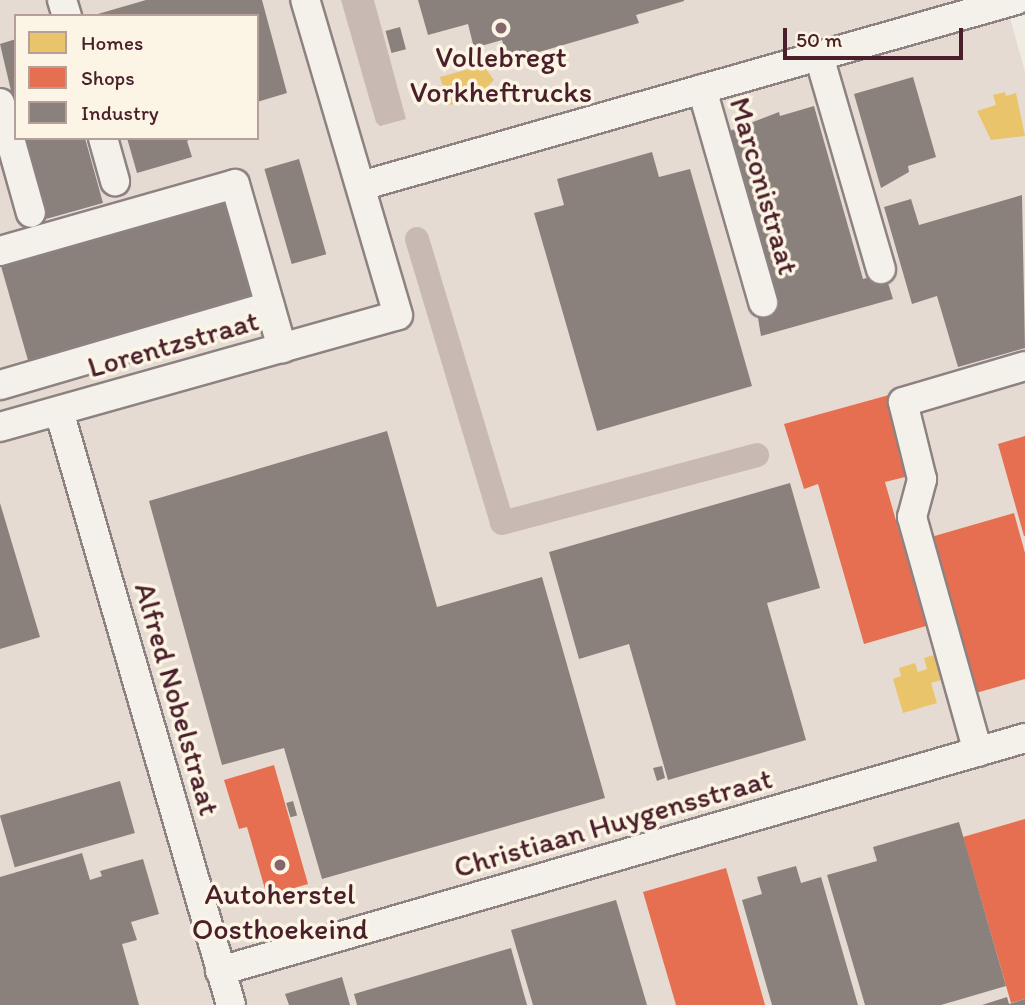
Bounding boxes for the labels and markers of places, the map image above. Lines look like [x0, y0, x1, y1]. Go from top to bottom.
marker: Vollebregt Vorkheftrucks [493, 20, 509, 36]
place label: Vollebregt Vorkheftrucks [410, 39, 592, 110]
marker: Autoherstel Oosthoekeind [272, 857, 288, 873]
place label: Autoherstel Oosthoekeind [192, 876, 368, 946]

